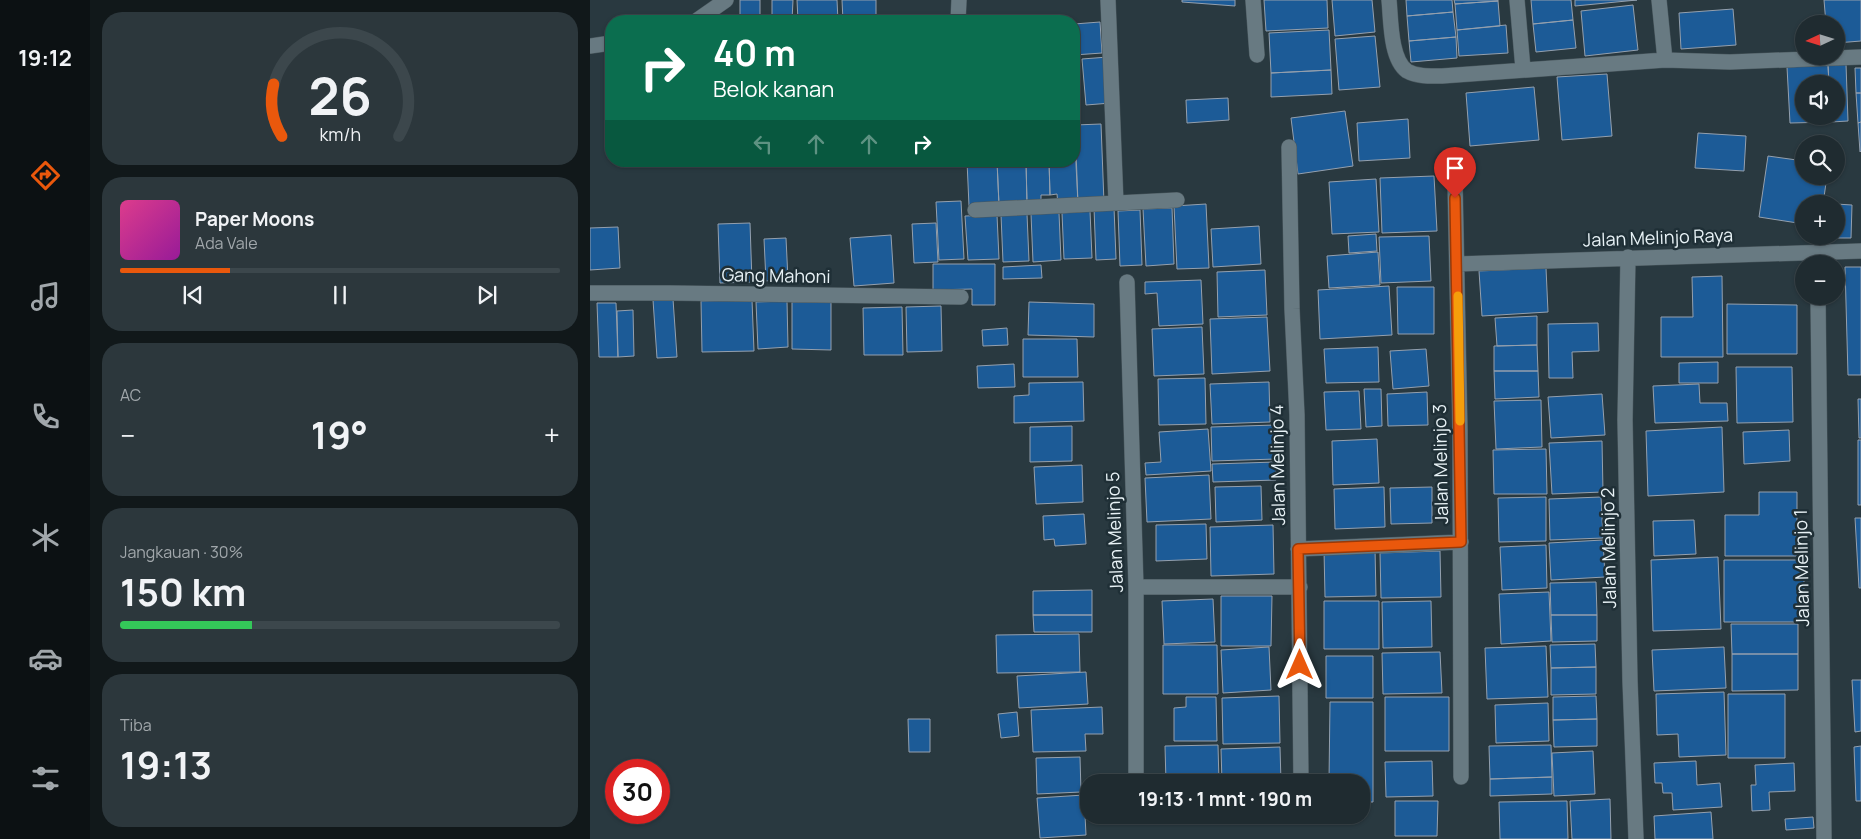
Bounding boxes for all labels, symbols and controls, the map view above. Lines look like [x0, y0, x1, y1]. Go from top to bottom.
north arrow [1795, 15, 1845, 65]
map controls [1795, 15, 1845, 305]
text: 40 m [713, 29, 796, 77]
icon: right [630, 35, 695, 100]
text: 19:12 [18, 43, 72, 73]
text: 26 [308, 60, 372, 131]
text: Belok kanan [713, 74, 834, 104]
button: sound [1795, 75, 1845, 125]
text: km/h [319, 122, 361, 146]
icon: left [749, 130, 777, 158]
icon: ahead [802, 130, 830, 158]
icon: ahead [855, 130, 883, 158]
icon: right [908, 130, 936, 158]
button: search [1795, 135, 1845, 185]
pin [1434, 147, 1476, 198]
icon: arrive [1441, 154, 1469, 182]
icon: directions [28, 158, 63, 193]
button: + [1795, 195, 1845, 245]
text: Paper Moons [195, 206, 314, 232]
street label: Jalan Melinjo Raya [1582, 222, 1733, 252]
text: Ada Vale [195, 232, 258, 254]
button: − [1795, 255, 1845, 305]
street label: Gang Mahoni [721, 262, 831, 288]
icon: music [28, 279, 63, 314]
icon: previous [179, 281, 207, 309]
icon: pause [326, 281, 354, 309]
icon: next [473, 281, 501, 309]
text: AC [120, 384, 141, 406]
icon: phone [28, 399, 63, 434]
street label: Jalan Melinjo 4 [1264, 404, 1290, 526]
street label: Jalan Melinjo 3 [1427, 404, 1453, 524]
text: 19° [311, 408, 368, 460]
text: − [120, 416, 135, 454]
text: + [544, 416, 560, 454]
street label: Jalan Melinjo 5 [1100, 471, 1128, 593]
street label: Jalan Melinjo 2 [1595, 488, 1621, 609]
street label: Jalan Melinjo 1 [1788, 509, 1814, 627]
icon: climate [28, 520, 63, 555]
text: Jangkauan · 30% [120, 541, 243, 563]
text: 150 km [120, 565, 246, 617]
position arrow [1273, 638, 1325, 690]
icon: car [28, 641, 63, 676]
text: Tiba [120, 714, 152, 736]
text: 19:13 [120, 738, 212, 790]
speed limit sign: 30 [605, 759, 670, 824]
icon: filters [28, 761, 63, 796]
text: 19:13 · 1 mnt · 190 m [1138, 786, 1312, 812]

